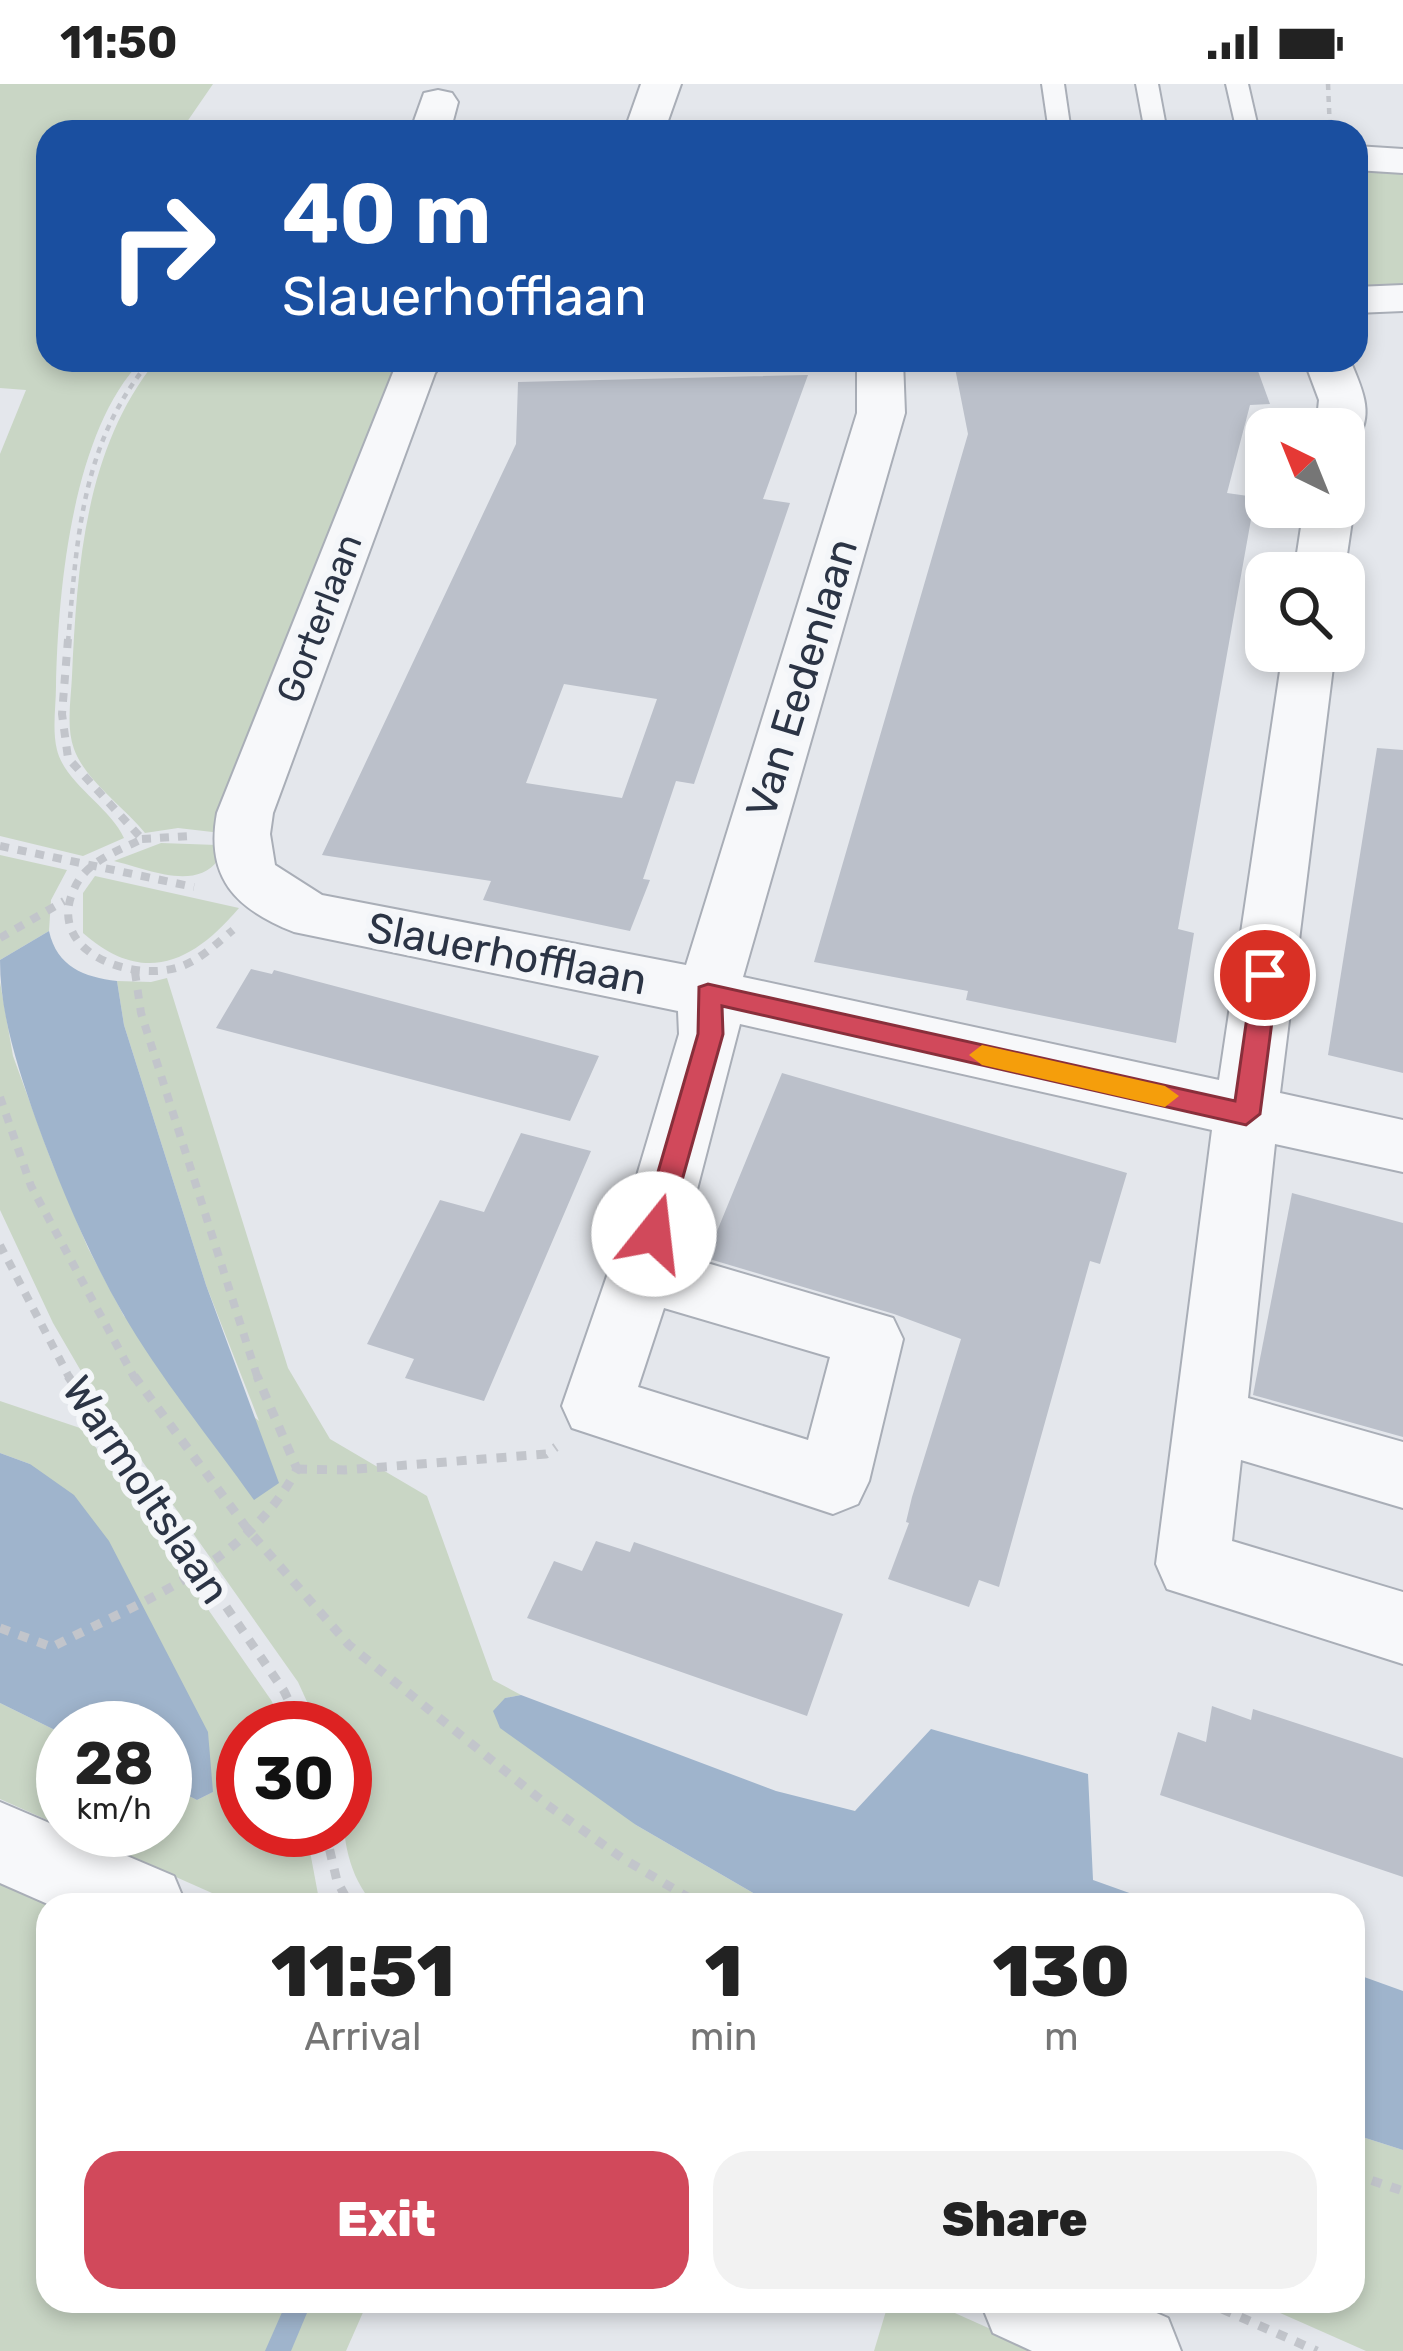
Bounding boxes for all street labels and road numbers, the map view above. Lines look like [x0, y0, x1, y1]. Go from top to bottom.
street label: Gorterlaan [267, 528, 371, 708]
street label: Van Eedenlaan [736, 533, 868, 823]
street label: Slauerhofflaan [363, 902, 651, 1006]
street label: Warmoltslaan [52, 1367, 240, 1613]

